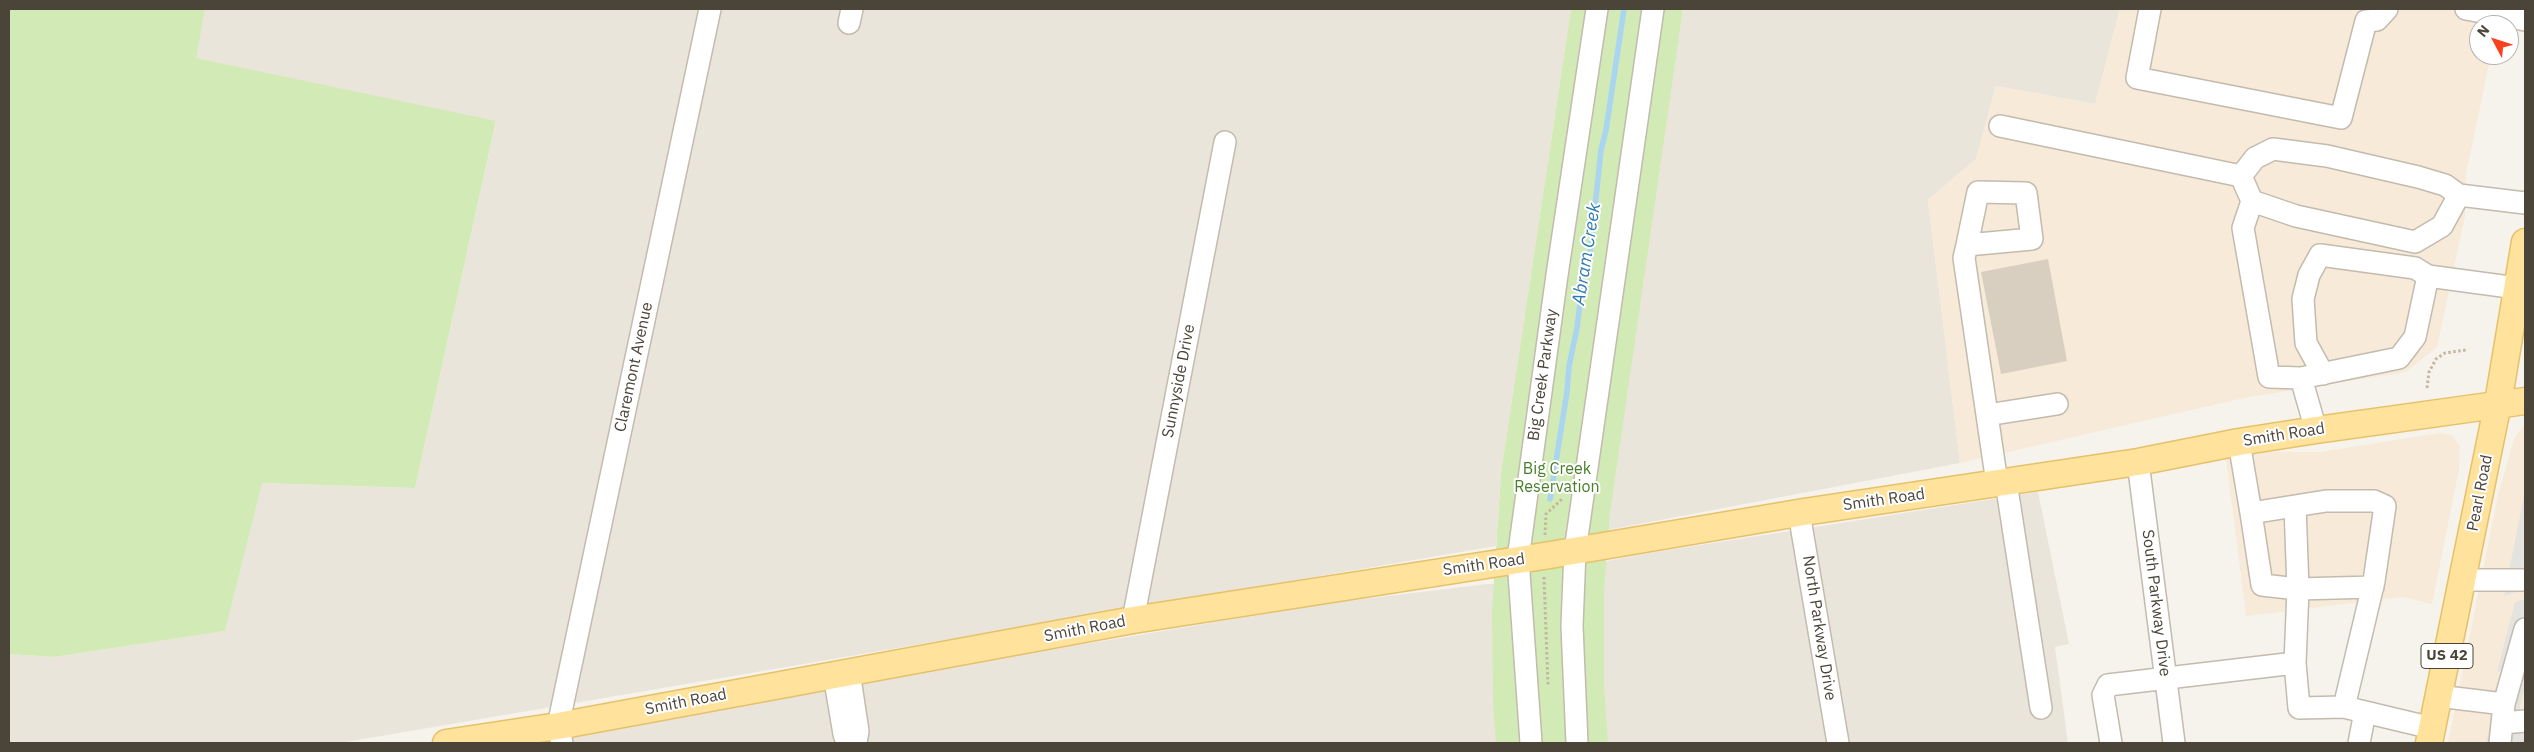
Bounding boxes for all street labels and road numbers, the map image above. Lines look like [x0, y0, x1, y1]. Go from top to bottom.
street label: Claremont Avenue [611, 300, 657, 434]
street label: Big Creek Parkway [1524, 308, 1562, 442]
street label: Sunnyside Drive [1159, 323, 1199, 439]
street label: Smith Road [2242, 419, 2326, 451]
street label: Pearl Road [2463, 453, 2497, 533]
street label: Smith Road [1842, 485, 1926, 515]
street label: South Parkway Drive [2137, 529, 2175, 677]
street label: Smith Road [1442, 550, 1526, 580]
street label: North Parkway Drive [1798, 554, 1840, 702]
street label: Smith Road [1043, 612, 1127, 646]
road number: US 42 [2421, 644, 2473, 668]
street label: Smith Road [644, 685, 728, 719]

